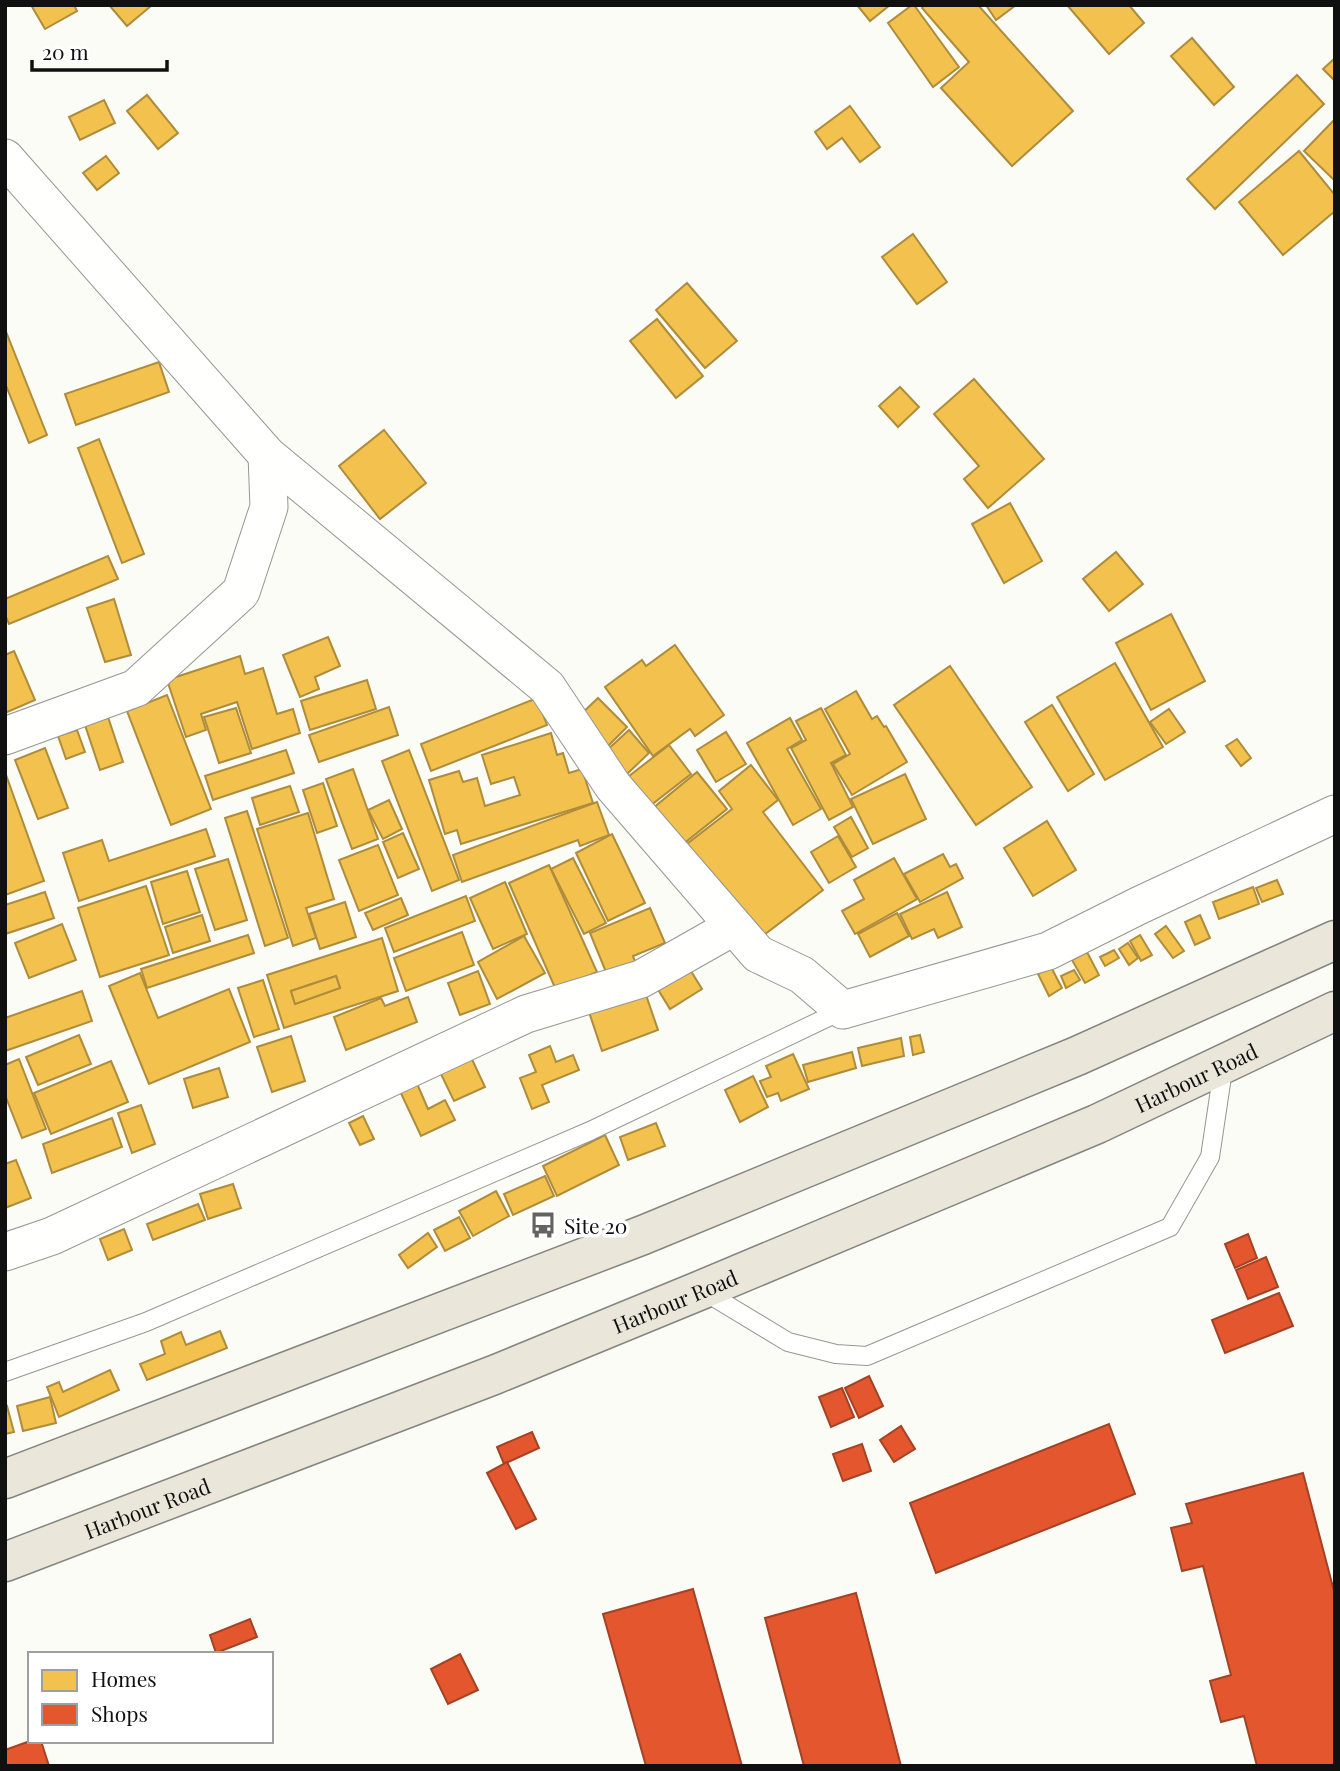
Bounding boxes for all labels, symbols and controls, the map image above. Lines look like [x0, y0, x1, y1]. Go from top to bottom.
scale bar [32, 28, 166, 72]
text: 20 m [42, 37, 89, 65]
street label: Harbour Road [1130, 1036, 1262, 1118]
bus stop icon: Site 20 [528, 1210, 558, 1240]
place label: Site 20 [564, 1211, 627, 1239]
street label: Harbour Road [608, 1262, 741, 1339]
street label: Harbour Road [80, 1471, 214, 1544]
legend [28, 1652, 273, 1743]
text: Homes [91, 1664, 157, 1692]
text: Shops [91, 1699, 148, 1727]

